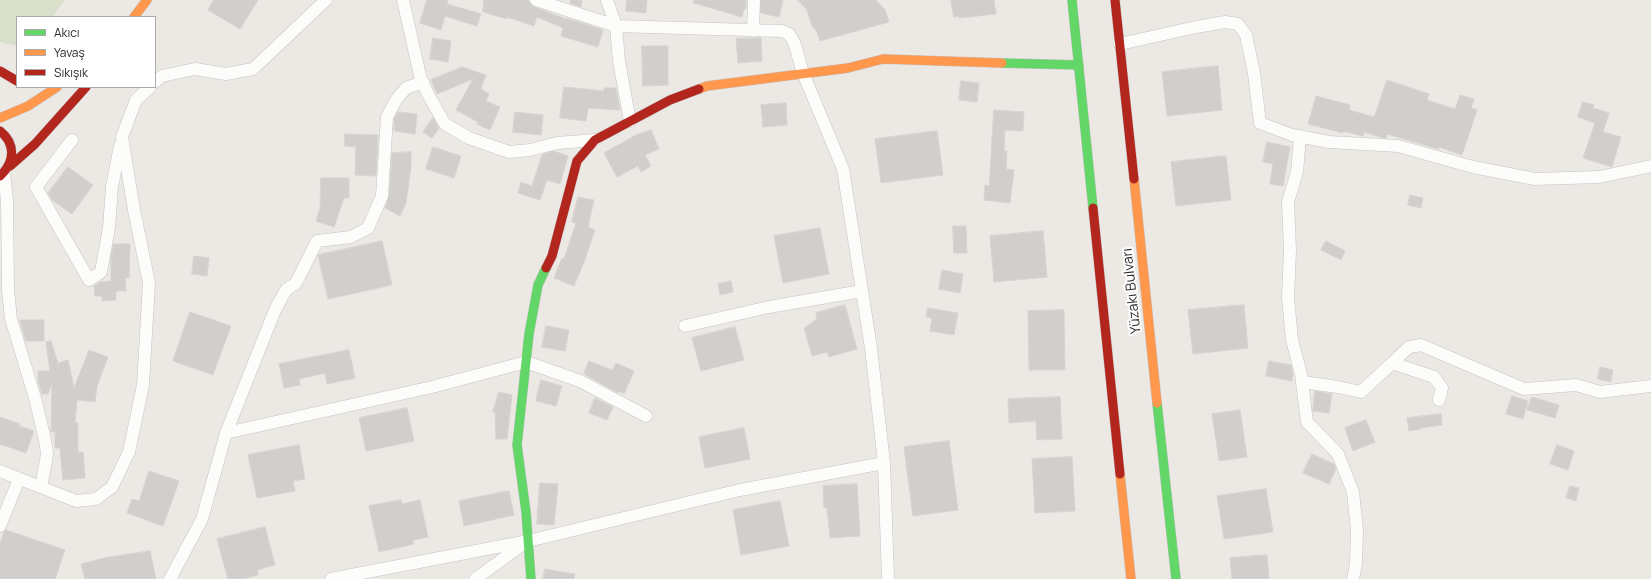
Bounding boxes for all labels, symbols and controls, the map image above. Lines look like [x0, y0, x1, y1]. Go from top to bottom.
legend [16, 16, 156, 88]
text: Akıcı [54, 24, 80, 41]
text: Yavaş [54, 44, 85, 61]
text: Sıkışık [54, 64, 88, 81]
street label: Yüzakı Bulvarı [1119, 247, 1145, 335]

